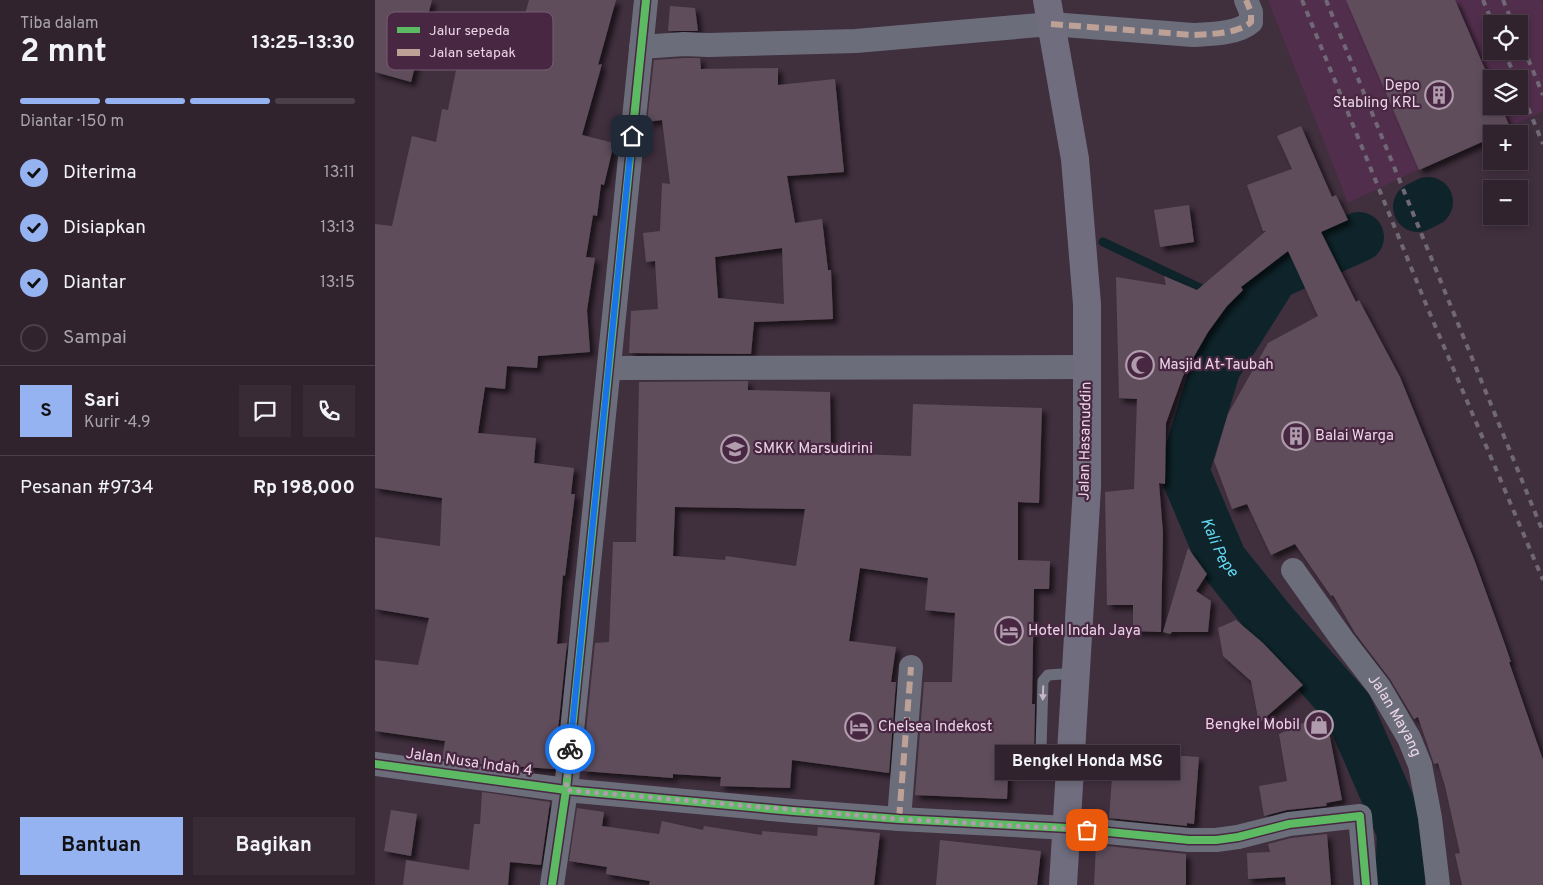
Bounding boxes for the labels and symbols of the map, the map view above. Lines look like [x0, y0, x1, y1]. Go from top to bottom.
legend [387, 12, 553, 70]
text: Jalur sepeda [429, 23, 510, 40]
text: Jalan setapak [429, 45, 516, 62]
place label: Depo Stabling KRL [1333, 77, 1420, 113]
building icon: Depo Stabling KRL [1424, 80, 1454, 110]
pin [611, 115, 653, 157]
mosque icon: Masjid At-Taubah [1125, 350, 1155, 380]
place label: Masjid At-Taubah [1159, 356, 1274, 375]
street label: Jalan Hasanuddin [1075, 381, 1097, 501]
building icon: Balai Warga [1281, 421, 1311, 451]
place label: Balai Warga [1315, 427, 1394, 446]
school or university icon: SMKK Marsudirini [720, 434, 750, 464]
place label: SMKK Marsudirini [754, 440, 873, 459]
water label: Kali Pepe [1195, 515, 1243, 582]
hotel icon: Hotel Indah Jaya [994, 616, 1024, 646]
place label: Hotel Indah Jaya [1028, 622, 1141, 641]
street label: Jalan Mayang [1363, 671, 1425, 760]
one-way arrow [1038, 685, 1046, 701]
shop icon: Bengkel Mobil [1304, 710, 1334, 740]
hotel icon: Chelsea Indekost [844, 712, 874, 742]
place label: Bengkel Mobil [1205, 716, 1300, 735]
place label: Chelsea Indekost [878, 718, 992, 737]
courier [545, 724, 595, 774]
street label: Jalan Nusa Indah 4 [404, 745, 534, 781]
callout: Bengkel Honda MSG [995, 745, 1179, 780]
pin [1066, 809, 1108, 851]

